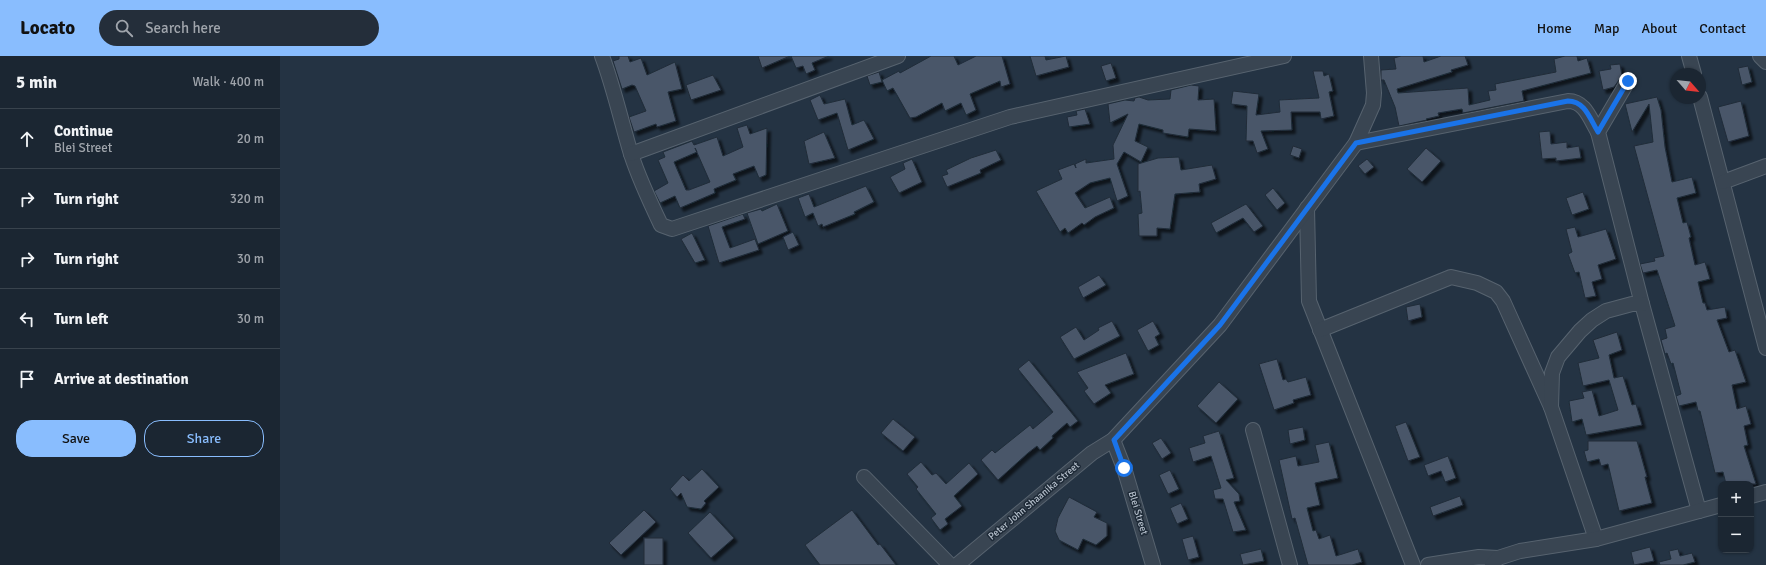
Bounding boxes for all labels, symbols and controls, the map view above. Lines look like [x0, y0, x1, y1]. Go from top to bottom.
search box [99, 10, 379, 46]
text: Locato [20, 16, 75, 40]
icon: search [113, 17, 135, 39]
text: Search here [145, 19, 221, 37]
text: Home [1537, 20, 1572, 37]
text: Map [1594, 20, 1619, 37]
text: About [1641, 20, 1677, 37]
text: Contact [1699, 20, 1746, 37]
north arrow [1670, 68, 1706, 104]
text: 5 min [16, 72, 57, 93]
route end [1619, 72, 1637, 90]
text: Walk · 400 m [193, 74, 264, 90]
text: Continue [54, 122, 113, 140]
icon: ahead [16, 128, 38, 150]
text: 20 m [237, 131, 264, 147]
text: Blei Street [54, 140, 112, 156]
icon: right [16, 188, 38, 210]
text: Turn right [54, 190, 119, 208]
text: 320 m [230, 191, 264, 207]
icon: right [16, 248, 38, 270]
text: Turn right [54, 250, 119, 268]
text: 30 m [237, 251, 264, 267]
icon: left [16, 308, 38, 330]
text: Turn left [54, 310, 108, 328]
text: 30 m [237, 311, 264, 327]
icon: arrive [16, 368, 38, 390]
text: Arrive at destination [54, 370, 189, 388]
button: Save [16, 420, 136, 457]
button: Share [144, 420, 264, 457]
street label: Peter John Shaanika Street [986, 459, 1082, 543]
route start [1115, 459, 1133, 477]
map controls [1718, 481, 1754, 553]
button: + [1718, 481, 1754, 517]
street label: Blei Street [1126, 490, 1150, 537]
button: − [1718, 517, 1754, 553]

